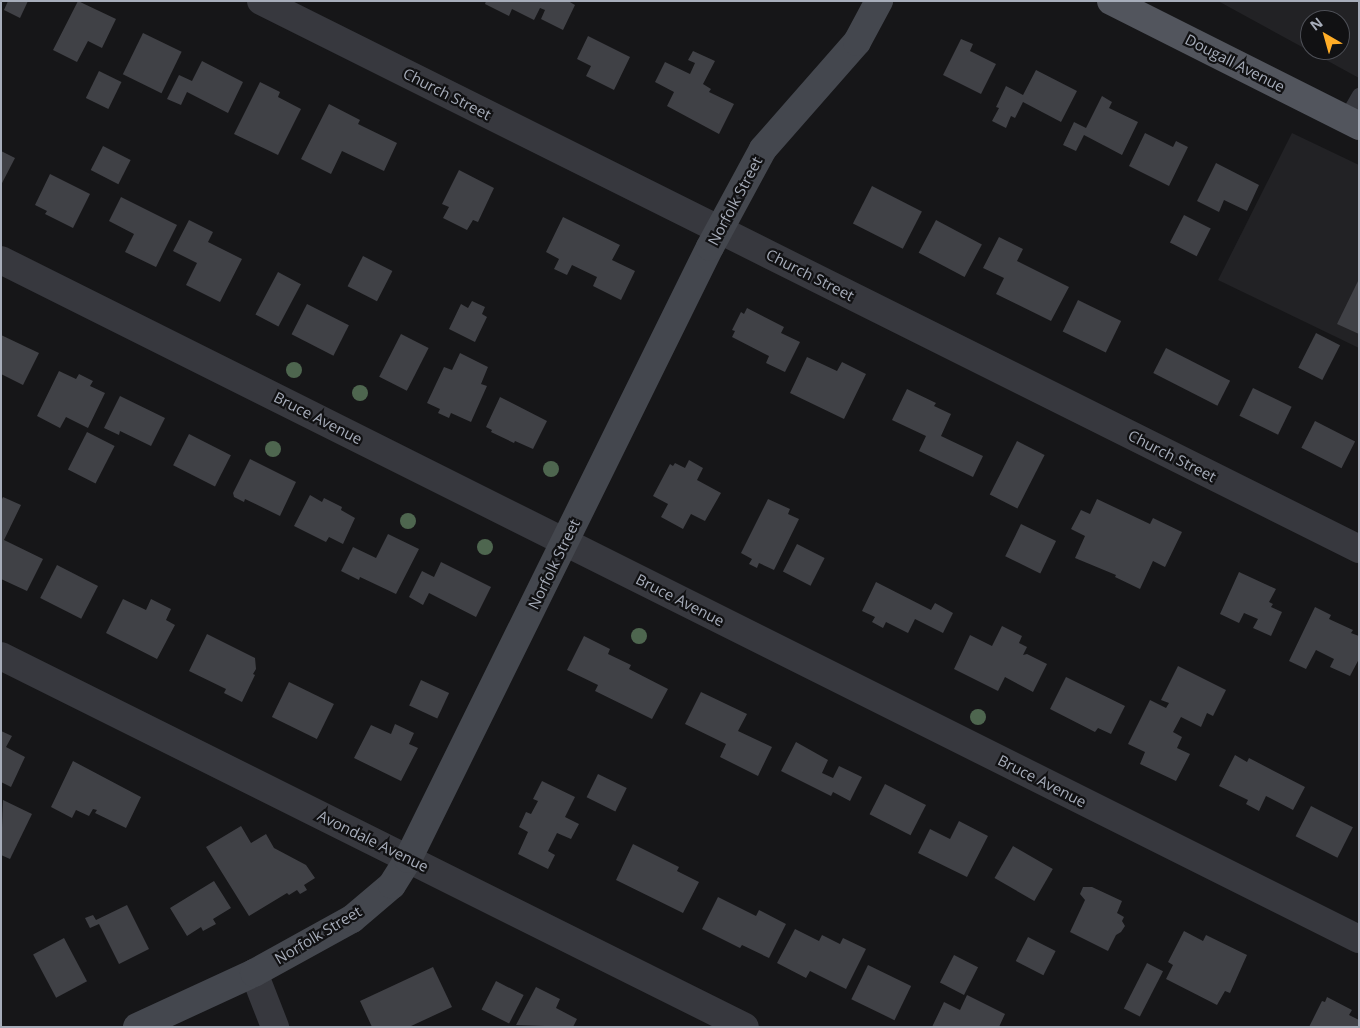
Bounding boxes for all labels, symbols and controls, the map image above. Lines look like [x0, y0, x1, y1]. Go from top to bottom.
north arrow [1300, 10, 1350, 60]
text: N [1306, 13, 1326, 35]
street label: Dougall Avenue [1182, 30, 1288, 96]
street label: Church Street [400, 64, 494, 124]
street label: Norfolk Street [704, 154, 766, 248]
street label: Church Street [763, 245, 857, 305]
street label: Bruce Avenue [271, 388, 365, 448]
street label: Church Street [1125, 426, 1219, 486]
street label: Norfolk Street [524, 516, 584, 612]
street label: Bruce Avenue [633, 570, 727, 630]
street label: Bruce Avenue [995, 751, 1089, 811]
street label: Avondale Avenue [315, 806, 431, 876]
street label: Norfolk Street [271, 902, 365, 968]

